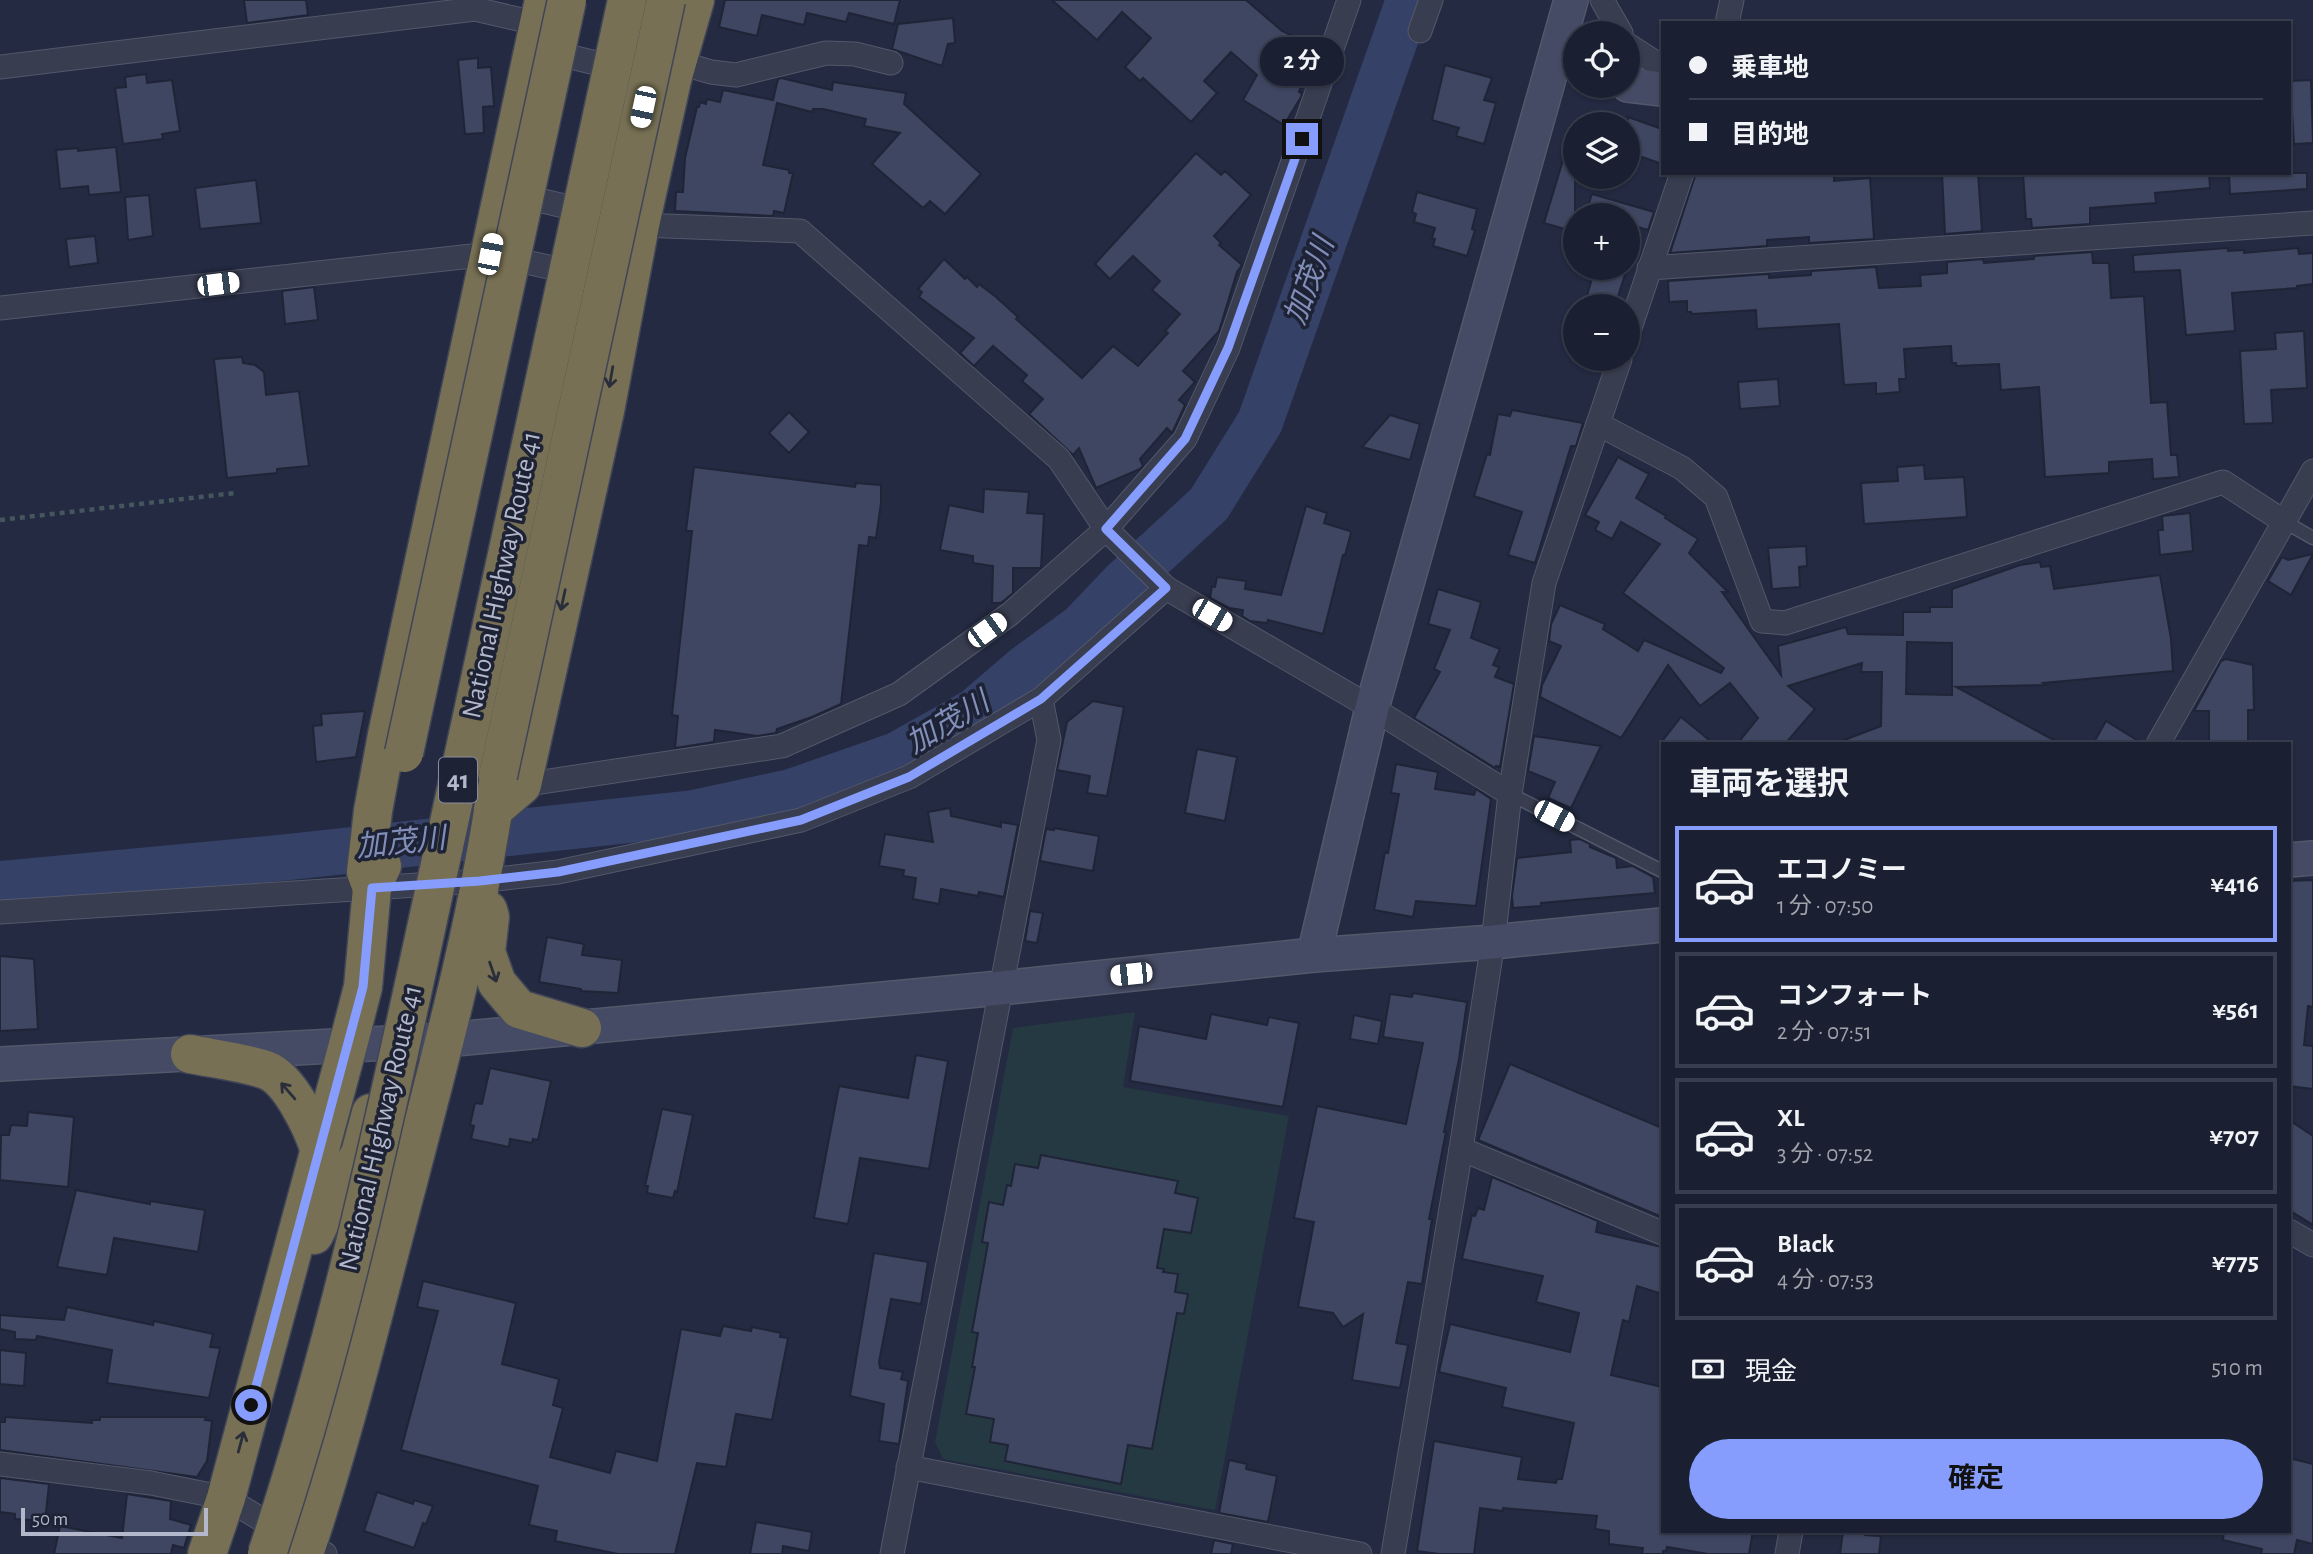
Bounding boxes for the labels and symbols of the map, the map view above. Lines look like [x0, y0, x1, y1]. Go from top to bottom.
callout: 2 分 [1260, 38, 1344, 86]
car [629, 84, 658, 130]
route end [1286, 123, 1318, 155]
water label: 加茂川 [1279, 230, 1341, 328]
car [476, 231, 505, 277]
car [196, 271, 241, 297]
one-way arrow [603, 365, 617, 388]
street label: National Highway Route 41 [458, 429, 546, 721]
one-way arrow [556, 588, 569, 611]
car [1189, 595, 1236, 635]
car [964, 609, 1011, 651]
water label: 加茂川 [901, 684, 997, 759]
road number: 41 [439, 758, 477, 802]
car [1531, 797, 1578, 835]
water label: 加茂川 [354, 821, 450, 863]
one-way arrow [488, 960, 500, 982]
car [1110, 961, 1153, 987]
street label: National Highway Route 41 [334, 982, 428, 1274]
one-way arrow [280, 1083, 296, 1101]
route start [235, 1389, 267, 1421]
one-way arrow [235, 1431, 248, 1454]
scale bar [21, 1505, 208, 1537]

